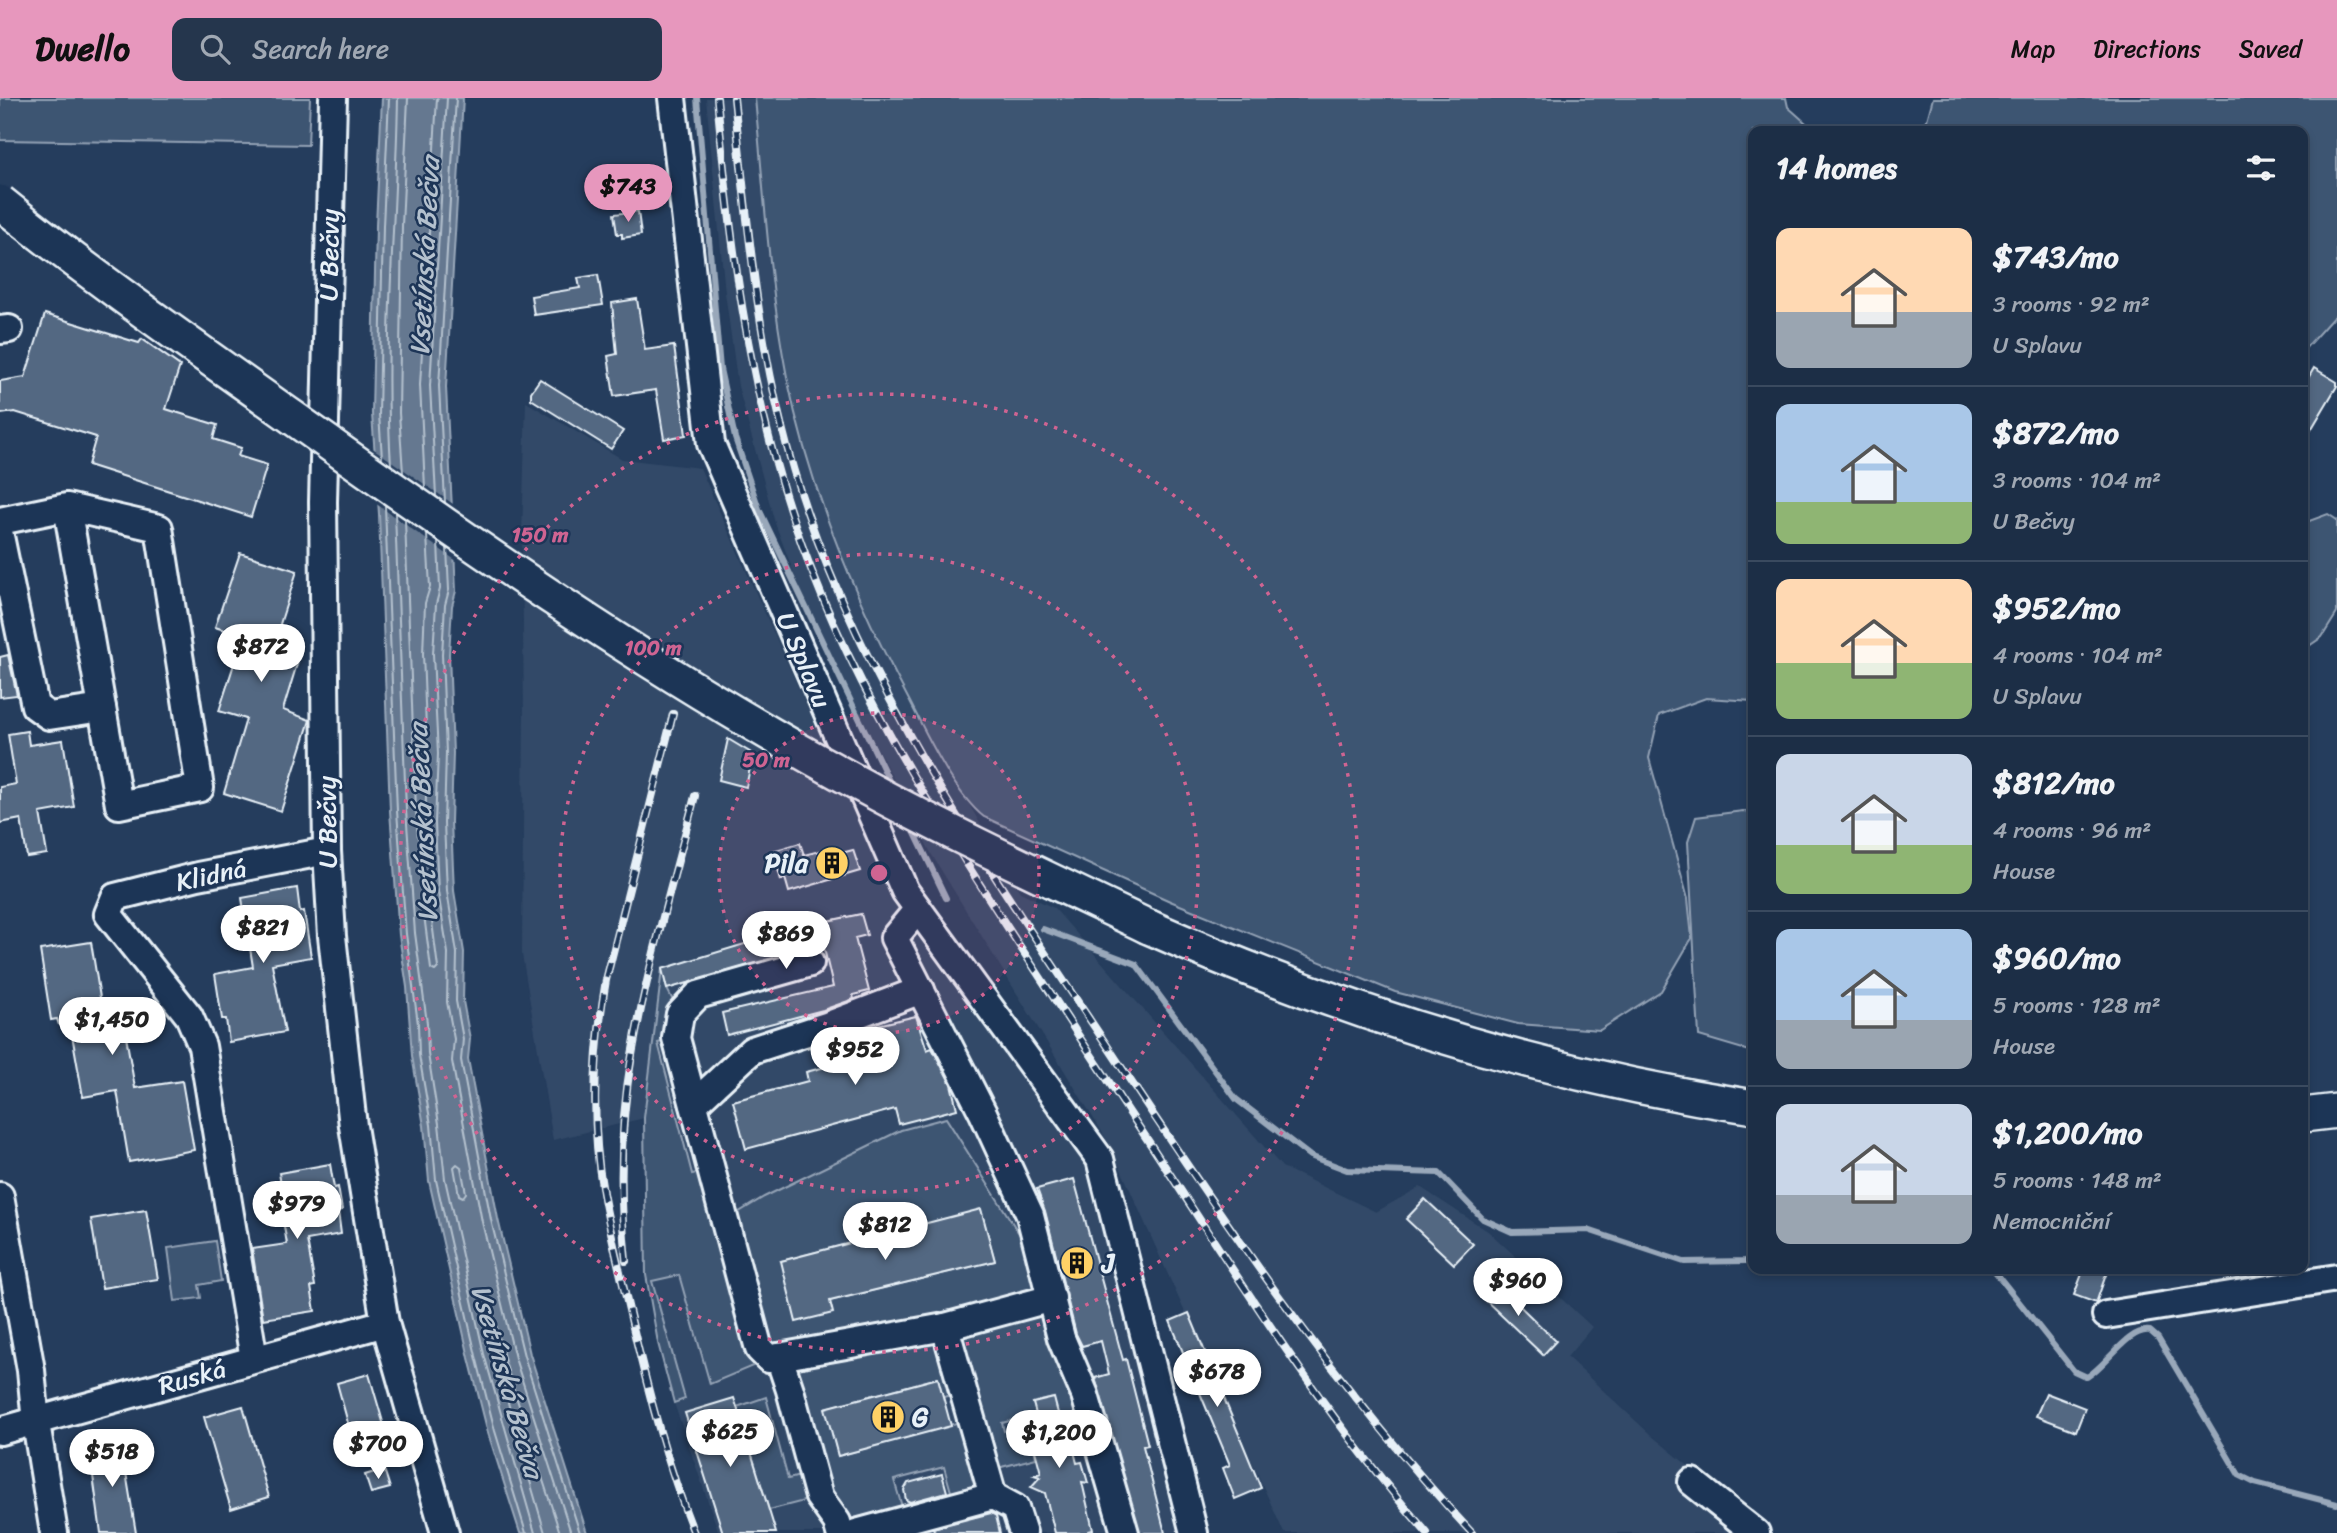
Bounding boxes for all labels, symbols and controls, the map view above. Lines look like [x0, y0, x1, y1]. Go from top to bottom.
search box [172, 18, 662, 81]
text: Dwello [35, 20, 130, 78]
text: Search here [252, 26, 389, 72]
text: Map [2011, 28, 2055, 70]
text: Directions [2093, 28, 2201, 70]
text: Saved [2239, 28, 2302, 70]
icon: search [196, 30, 234, 68]
text: 14 homes [1776, 141, 1897, 195]
icon: filters [2242, 149, 2280, 187]
water label: Vsetínská Bečva [395, 151, 454, 357]
pin: $743 [587, 164, 669, 224]
text: $743 [600, 166, 656, 207]
street label: U Bečvy [305, 208, 353, 302]
text: $743/mo [1993, 230, 2119, 284]
icon: home [1832, 256, 1916, 340]
text: 3 rooms · 92 m² [1993, 284, 2150, 325]
text: U Splavu [1993, 325, 2082, 366]
text: $872/mo [1993, 406, 2119, 460]
icon: home [1832, 432, 1916, 516]
text: 3 rooms · 104 m² [1993, 460, 2161, 501]
text: U Bečvy [1993, 501, 2075, 542]
text: 150 m [512, 516, 569, 554]
text: $952/mo [1993, 581, 2120, 635]
street label: U Splavu [763, 605, 845, 715]
icon: home [1832, 607, 1916, 691]
pin: $872 [220, 624, 302, 684]
text: $872 [233, 626, 289, 667]
text: 100 m [624, 629, 682, 667]
text: 4 rooms · 104 m² [1993, 635, 2163, 676]
text: U Splavu [1993, 676, 2082, 717]
water label: Vsetínská Bečva [393, 718, 452, 924]
text: 50 m [742, 741, 791, 779]
text: $812/mo [1993, 756, 2115, 810]
street label: U Bečvy [303, 775, 351, 869]
icon: home [1832, 782, 1916, 866]
text: 4 rooms · 96 m² [1993, 810, 2151, 851]
place label: Pila [765, 840, 809, 886]
building icon: Pila [813, 844, 851, 882]
street label: Klidná [171, 845, 251, 905]
text: House [1993, 851, 2055, 892]
centre of rings [867, 861, 891, 885]
pin: $821 [222, 906, 304, 965]
text: $821 [237, 907, 289, 948]
pin: $869 [745, 912, 827, 971]
text: $869 [758, 913, 814, 954]
text: $960/mo [1993, 931, 2121, 985]
icon: home [1832, 957, 1916, 1041]
text: 5 rooms · 128 m² [1993, 985, 2161, 1026]
pin: $1,450 [55, 998, 169, 1057]
text: $1,450 [75, 999, 149, 1040]
text: House [1993, 1026, 2055, 1067]
pin: $952 [814, 1028, 896, 1087]
text: $952 [827, 1029, 883, 1070]
text: $1,200/mo [1993, 1106, 2143, 1160]
icon: home [1832, 1132, 1916, 1216]
text: 5 rooms · 148 m² [1993, 1160, 2162, 1201]
pin: $979 [256, 1182, 338, 1241]
text: $979 [269, 1183, 325, 1224]
text: Nemocniční [1993, 1201, 2111, 1242]
pin: $812 [844, 1202, 926, 1262]
text: $812 [859, 1204, 911, 1245]
place label: J [1100, 1240, 1116, 1286]
building icon: J [1058, 1244, 1096, 1282]
pin: $960 [1477, 1258, 1559, 1318]
text: $960 [1489, 1260, 1547, 1301]
water label: Vsetínská Bečva [457, 1279, 560, 1487]
street label: Ruská [153, 1345, 231, 1409]
pin: $678 [1176, 1350, 1258, 1409]
text: $678 [1189, 1351, 1245, 1392]
place label: G [912, 1394, 929, 1440]
building icon: G [869, 1398, 907, 1436]
pin: $625 [689, 1410, 771, 1469]
pin: $1,200 [1002, 1410, 1116, 1470]
text: $625 [702, 1411, 758, 1452]
text: $1,200 [1022, 1412, 1096, 1453]
pin: $700 [337, 1422, 419, 1481]
text: $700 [349, 1423, 407, 1464]
pin: $518 [71, 1430, 153, 1489]
text: $518 [85, 1431, 139, 1472]

